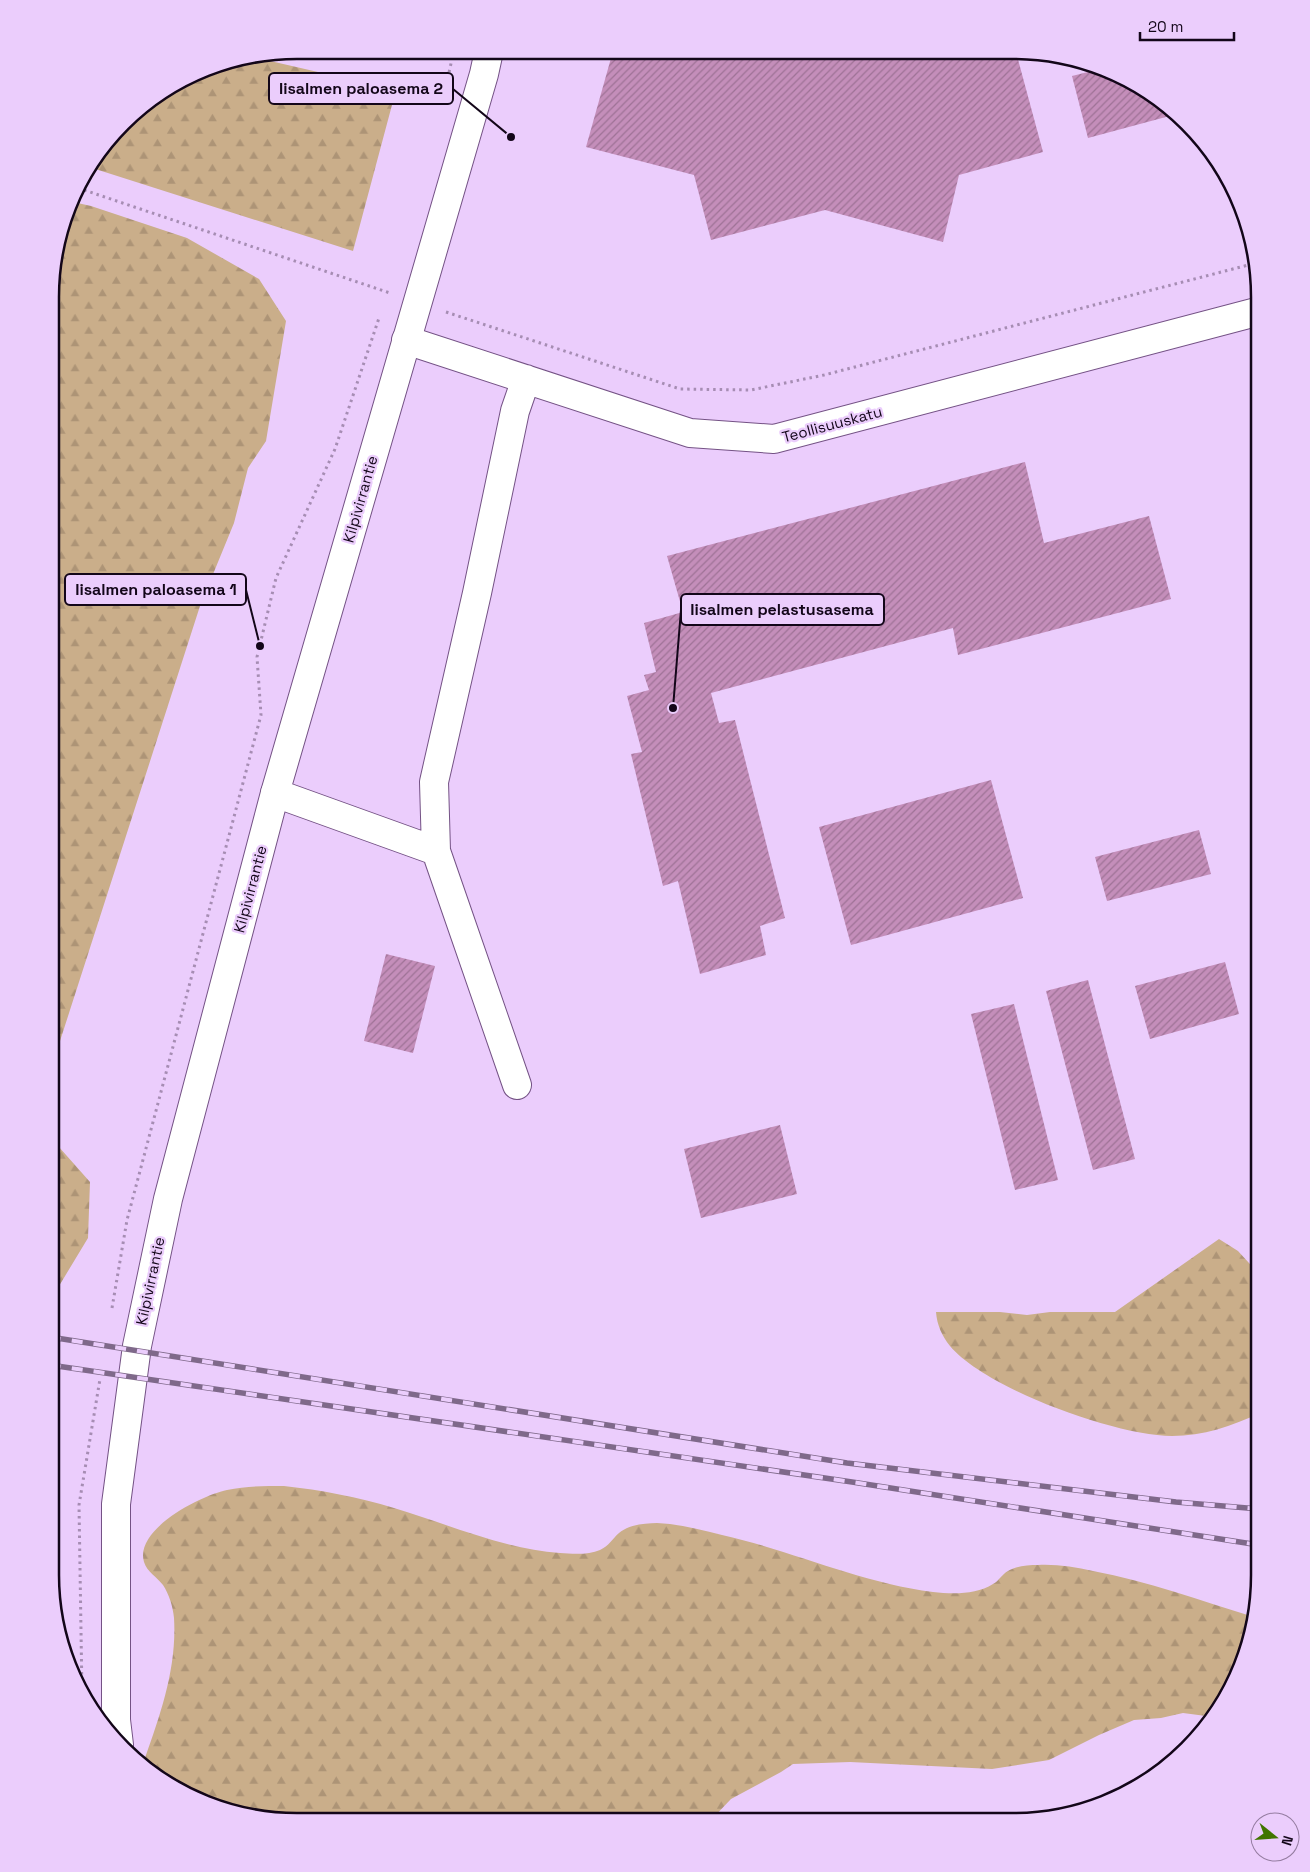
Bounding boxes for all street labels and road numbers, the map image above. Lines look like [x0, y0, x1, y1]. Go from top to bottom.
street label: Teollisuuskatu [780, 402, 884, 446]
street label: Kilpivirrantie [339, 453, 382, 545]
street label: Kilpivirrantie [229, 843, 271, 935]
street label: Kilpivirrantie [131, 1235, 169, 1327]

